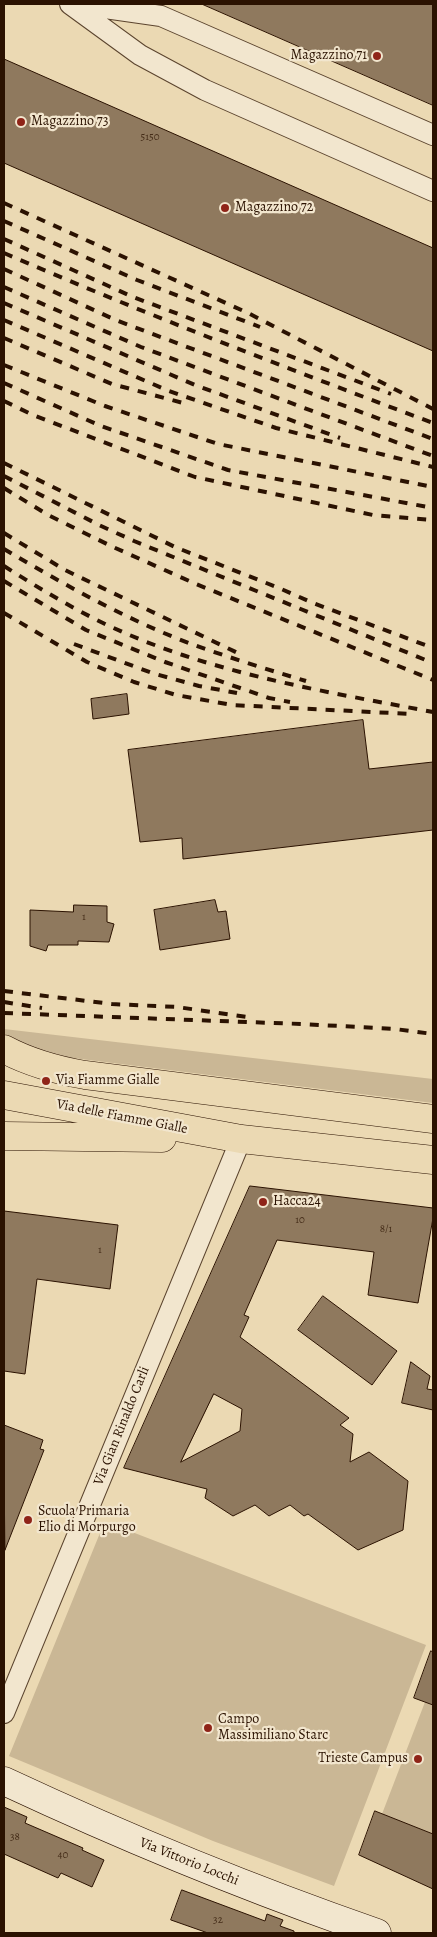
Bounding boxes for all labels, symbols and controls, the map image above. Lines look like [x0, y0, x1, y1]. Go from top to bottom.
place label: Magazzino 71 [290, 48, 367, 64]
marker: Magazzino 71 [371, 50, 383, 62]
place label: Magazzino 73 [31, 114, 109, 130]
marker: Magazzino 73 [15, 116, 27, 128]
house number: 5150 [140, 130, 160, 144]
place label: Magazzino 72 [235, 200, 313, 216]
marker: Magazzino 72 [219, 202, 231, 214]
house number: 1 [82, 910, 86, 924]
place label: Via Fiamme Gialle [56, 1073, 160, 1089]
marker: Via Fiamme Gialle [40, 1075, 52, 1087]
street label: Via delle Fiamme Gialle [55, 1096, 189, 1138]
place label: Hacca24 [273, 1194, 321, 1210]
marker: Hacca24 [257, 1196, 269, 1208]
house number: 10 [295, 1213, 305, 1227]
house number: 8/1 [380, 1222, 392, 1236]
house number: 1 [98, 1243, 102, 1257]
street label: Via Gian Rinaldo Carli [91, 1364, 153, 1488]
place label: Scuola Primaria Elio di Morpurgo [38, 1504, 136, 1536]
marker: Scuola Primaria Elio di Morpurgo [22, 1514, 34, 1526]
place label: Campo Massimiliano Starc [218, 1712, 328, 1744]
marker: Campo Massimiliano Starc [202, 1722, 214, 1734]
place label: Trieste Campus [318, 1751, 408, 1767]
marker: Trieste Campus [412, 1753, 424, 1765]
house number: 38 [10, 1830, 20, 1844]
street label: Via Vittorio Locchi [137, 1834, 241, 1890]
house number: 40 [58, 1848, 68, 1862]
house number: 32 [213, 1913, 223, 1927]

